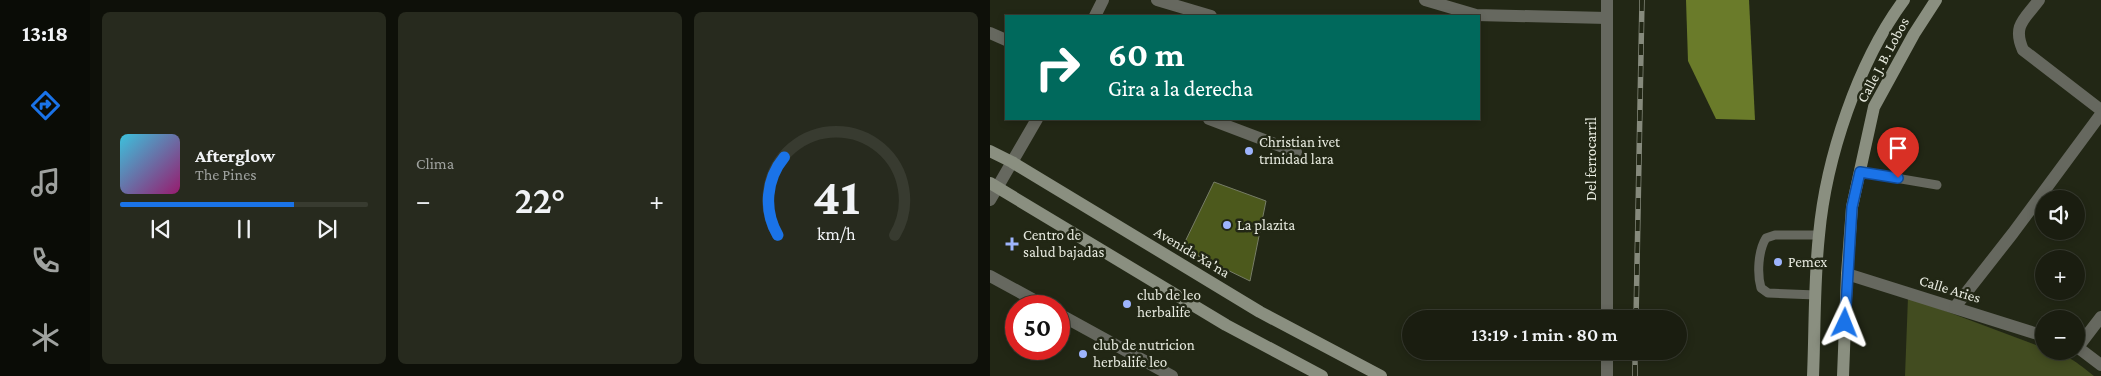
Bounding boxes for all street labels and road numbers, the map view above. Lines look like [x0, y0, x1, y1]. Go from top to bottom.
street label: Calle J. B. Lobos [1854, 15, 1913, 106]
street label: Del ferrocarril [1583, 117, 1599, 201]
street label: Avenida Xa'na [1151, 223, 1233, 281]
street label: Calle Aries [1917, 272, 1983, 306]

